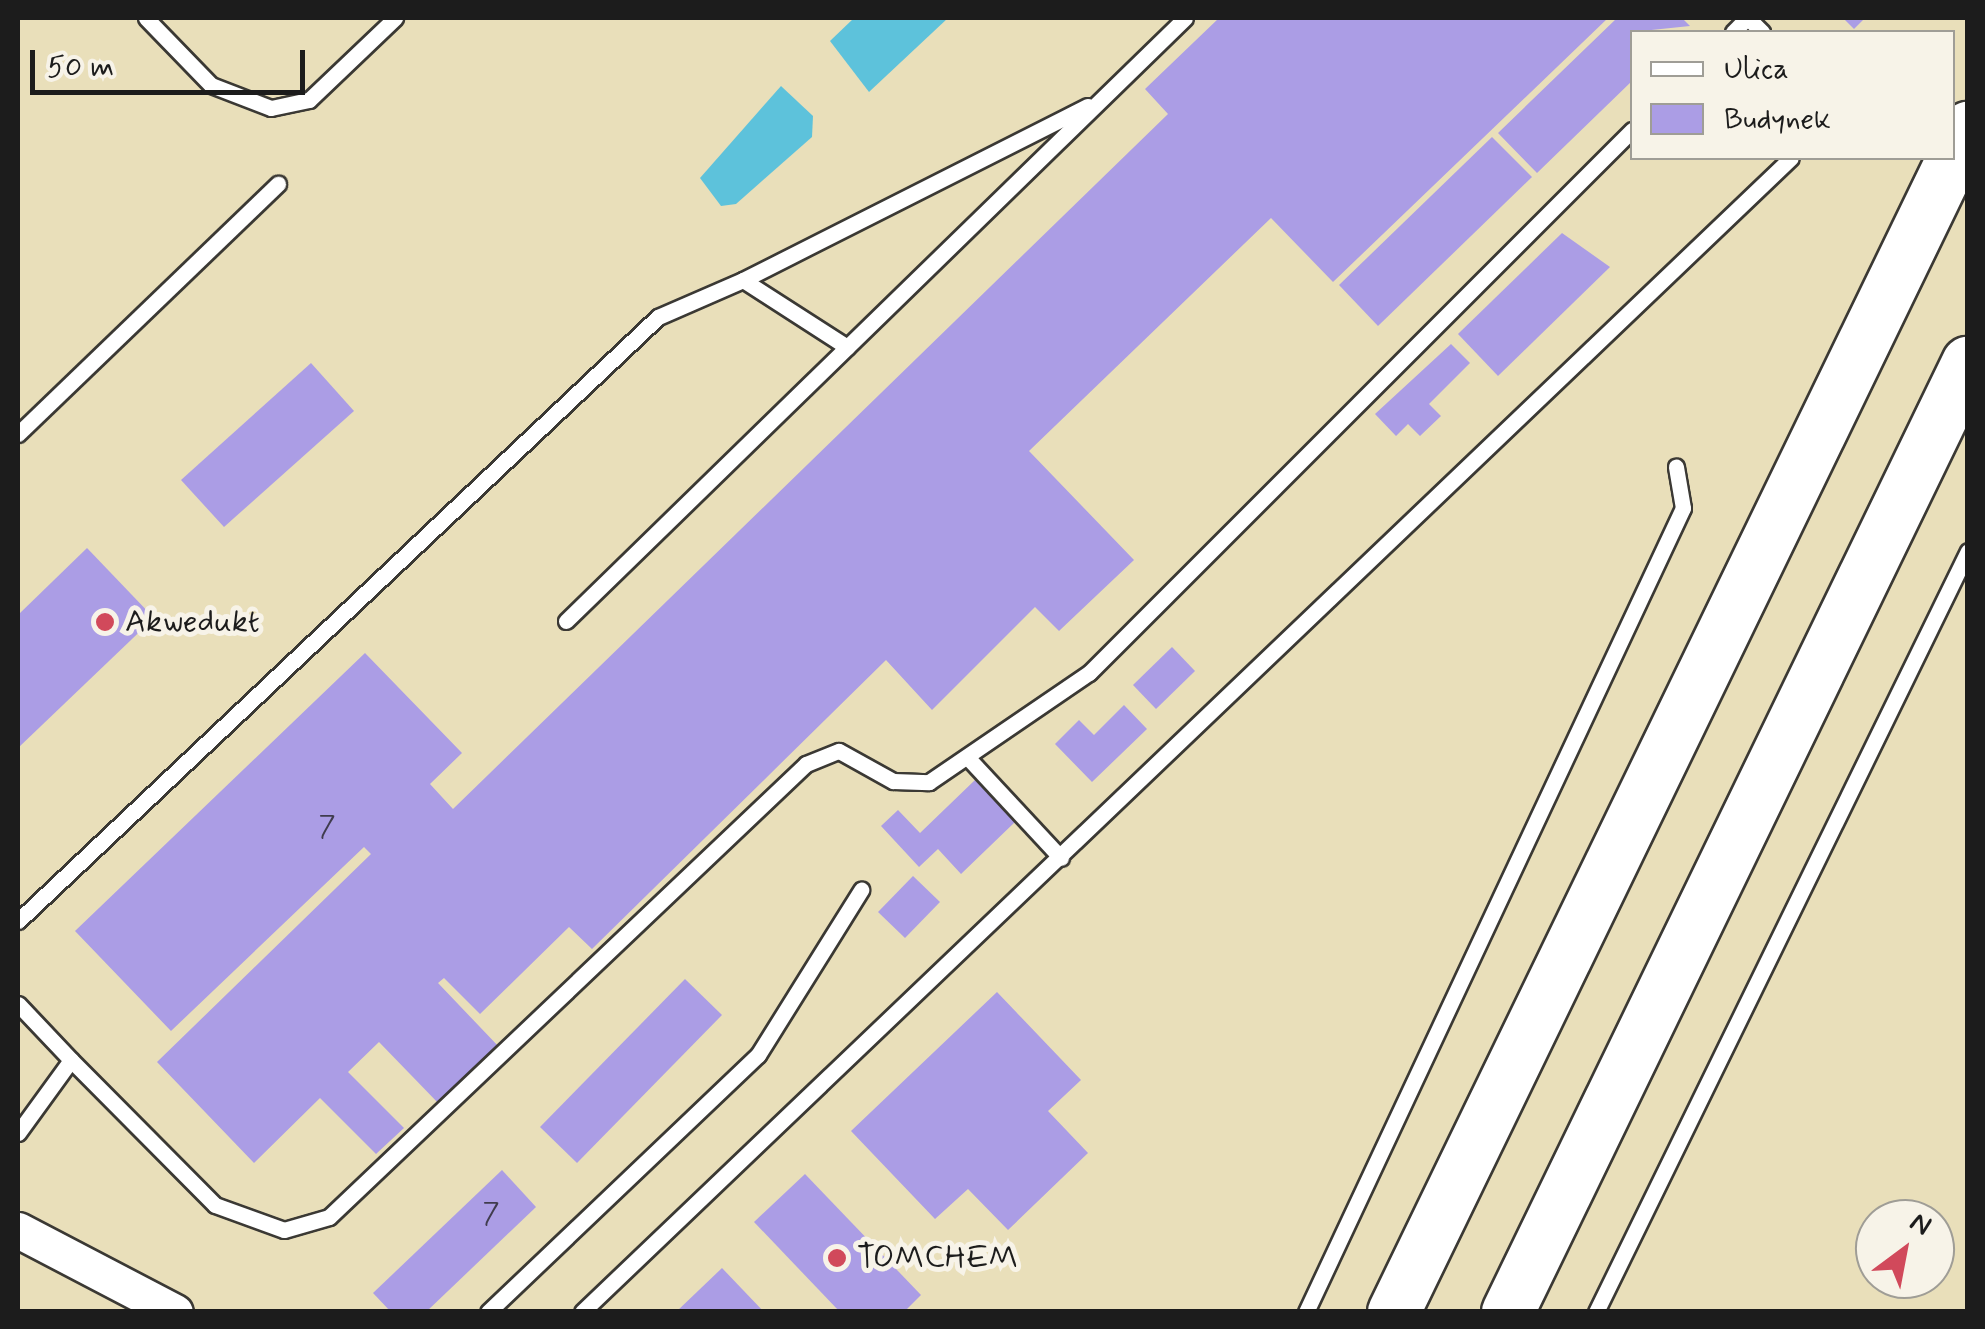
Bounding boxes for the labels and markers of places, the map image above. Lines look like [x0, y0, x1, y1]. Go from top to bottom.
place label: Akwedukt [125, 603, 260, 641]
marker: Akwedukt [94, 611, 116, 633]
place label: TOMCHEM [857, 1239, 1018, 1277]
marker: TOMCHEM [826, 1247, 848, 1269]

